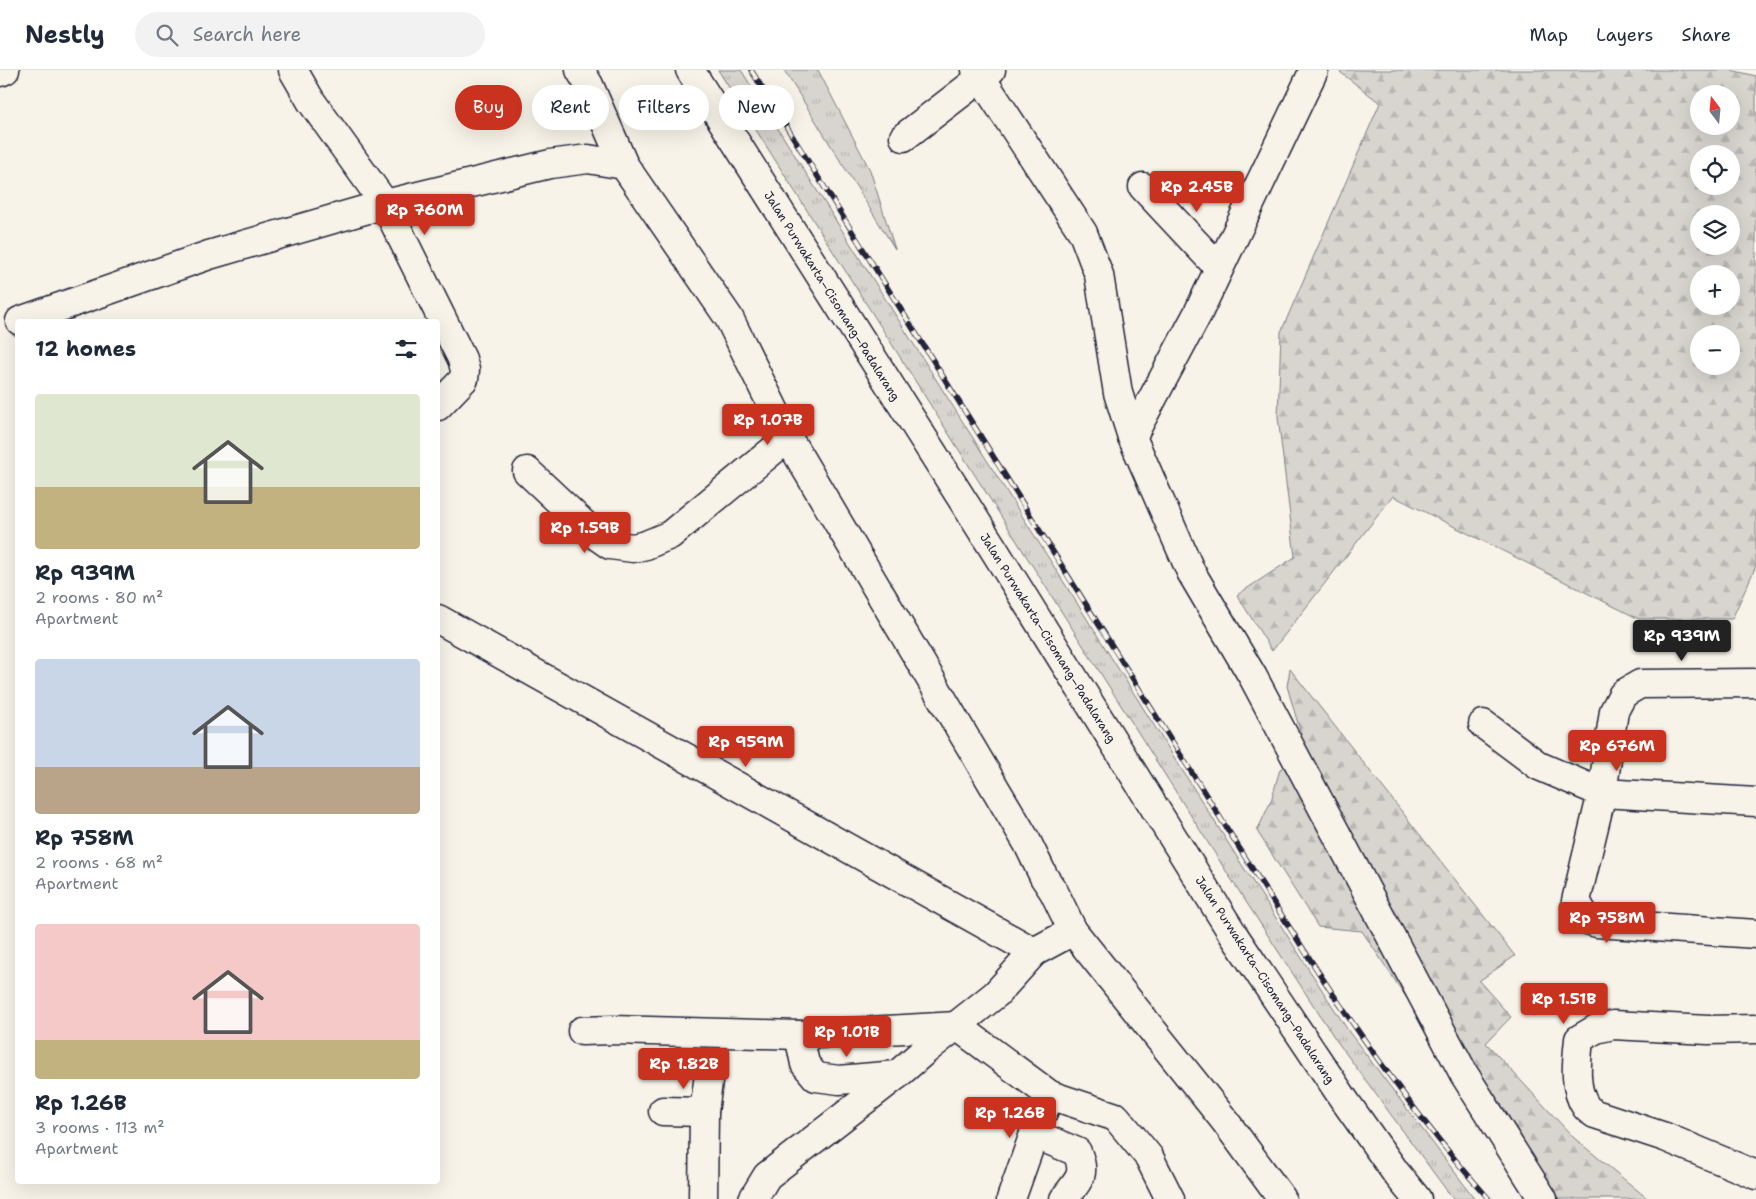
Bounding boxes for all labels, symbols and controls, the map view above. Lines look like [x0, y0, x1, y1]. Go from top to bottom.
search box [135, 12, 485, 57]
text: Nestly [25, 19, 105, 51]
icon: search [153, 21, 181, 49]
text: Search here [193, 22, 301, 47]
text: Map [1530, 23, 1568, 47]
text: Layers [1596, 23, 1653, 47]
text: Share [1681, 23, 1731, 47]
chip: Buy [455, 85, 522, 130]
chip: Rent [532, 85, 609, 130]
chip: Filters [619, 85, 709, 130]
chip: New [719, 85, 794, 130]
north arrow [1690, 85, 1740, 135]
map controls [1690, 85, 1740, 375]
button: locate [1690, 145, 1740, 195]
pin: Rp 2.45B [1145, 170, 1249, 213]
text: Rp 2.45B [1161, 176, 1233, 197]
street label: Jalan Purwakarta–Cisomang–Padalarang [760, 188, 904, 404]
pin: Rp 760M [379, 194, 471, 236]
text: Rp 760M [387, 199, 463, 220]
button: layers [1690, 205, 1740, 255]
button: + [1690, 265, 1740, 315]
button: − [1690, 325, 1740, 375]
text: 12 homes [35, 335, 136, 363]
icon: filters [392, 335, 420, 363]
pin: Rp 1.07B [716, 404, 820, 446]
text: Rp 1.07B [733, 409, 803, 430]
icon: home [183, 427, 273, 517]
pin: Rp 1.59B [533, 512, 637, 554]
text: Rp 1.59B [551, 517, 619, 538]
street label: Jalan Purwakarta–Cisomang–Padalarang [976, 530, 1120, 746]
text: Rp 939M [35, 559, 135, 587]
text: 2 rooms · 80 m² [35, 587, 163, 608]
text: Apartment [35, 608, 118, 629]
pin: Rp 939M [1636, 620, 1728, 662]
text: Rp 939M [1644, 625, 1720, 646]
icon: home [183, 692, 273, 782]
pin: Rp 959M [700, 726, 792, 768]
pin: Rp 676M [1571, 730, 1663, 772]
text: Rp 959M [708, 731, 784, 752]
text: Rp 676M [1579, 735, 1655, 756]
text: Rp 758M [35, 824, 134, 852]
text: 2 rooms · 68 m² [35, 852, 163, 873]
text: Apartment [35, 873, 118, 894]
street label: Jalan Purwakarta–Cisomang–Padalarang [1192, 873, 1338, 1087]
pin: Rp 758M [1561, 902, 1653, 944]
text: Rp 758M [1569, 907, 1645, 928]
icon: home [183, 957, 273, 1047]
pin: Rp 1.51B [1512, 982, 1616, 1025]
text: Rp 1.51B [1532, 988, 1596, 1009]
pin: Rp 1.01B [795, 1016, 899, 1058]
text: Rp 1.01B [814, 1021, 880, 1042]
pin: Rp 1.82B [632, 1048, 736, 1090]
text: Rp 1.82B [649, 1053, 719, 1074]
text: Rp 1.26B [35, 1089, 127, 1117]
pin: Rp 1.26B [958, 1096, 1062, 1139]
text: Rp 1.26B [975, 1102, 1045, 1123]
text: 3 rooms · 113 m² [35, 1117, 165, 1138]
text: Apartment [35, 1138, 118, 1159]

